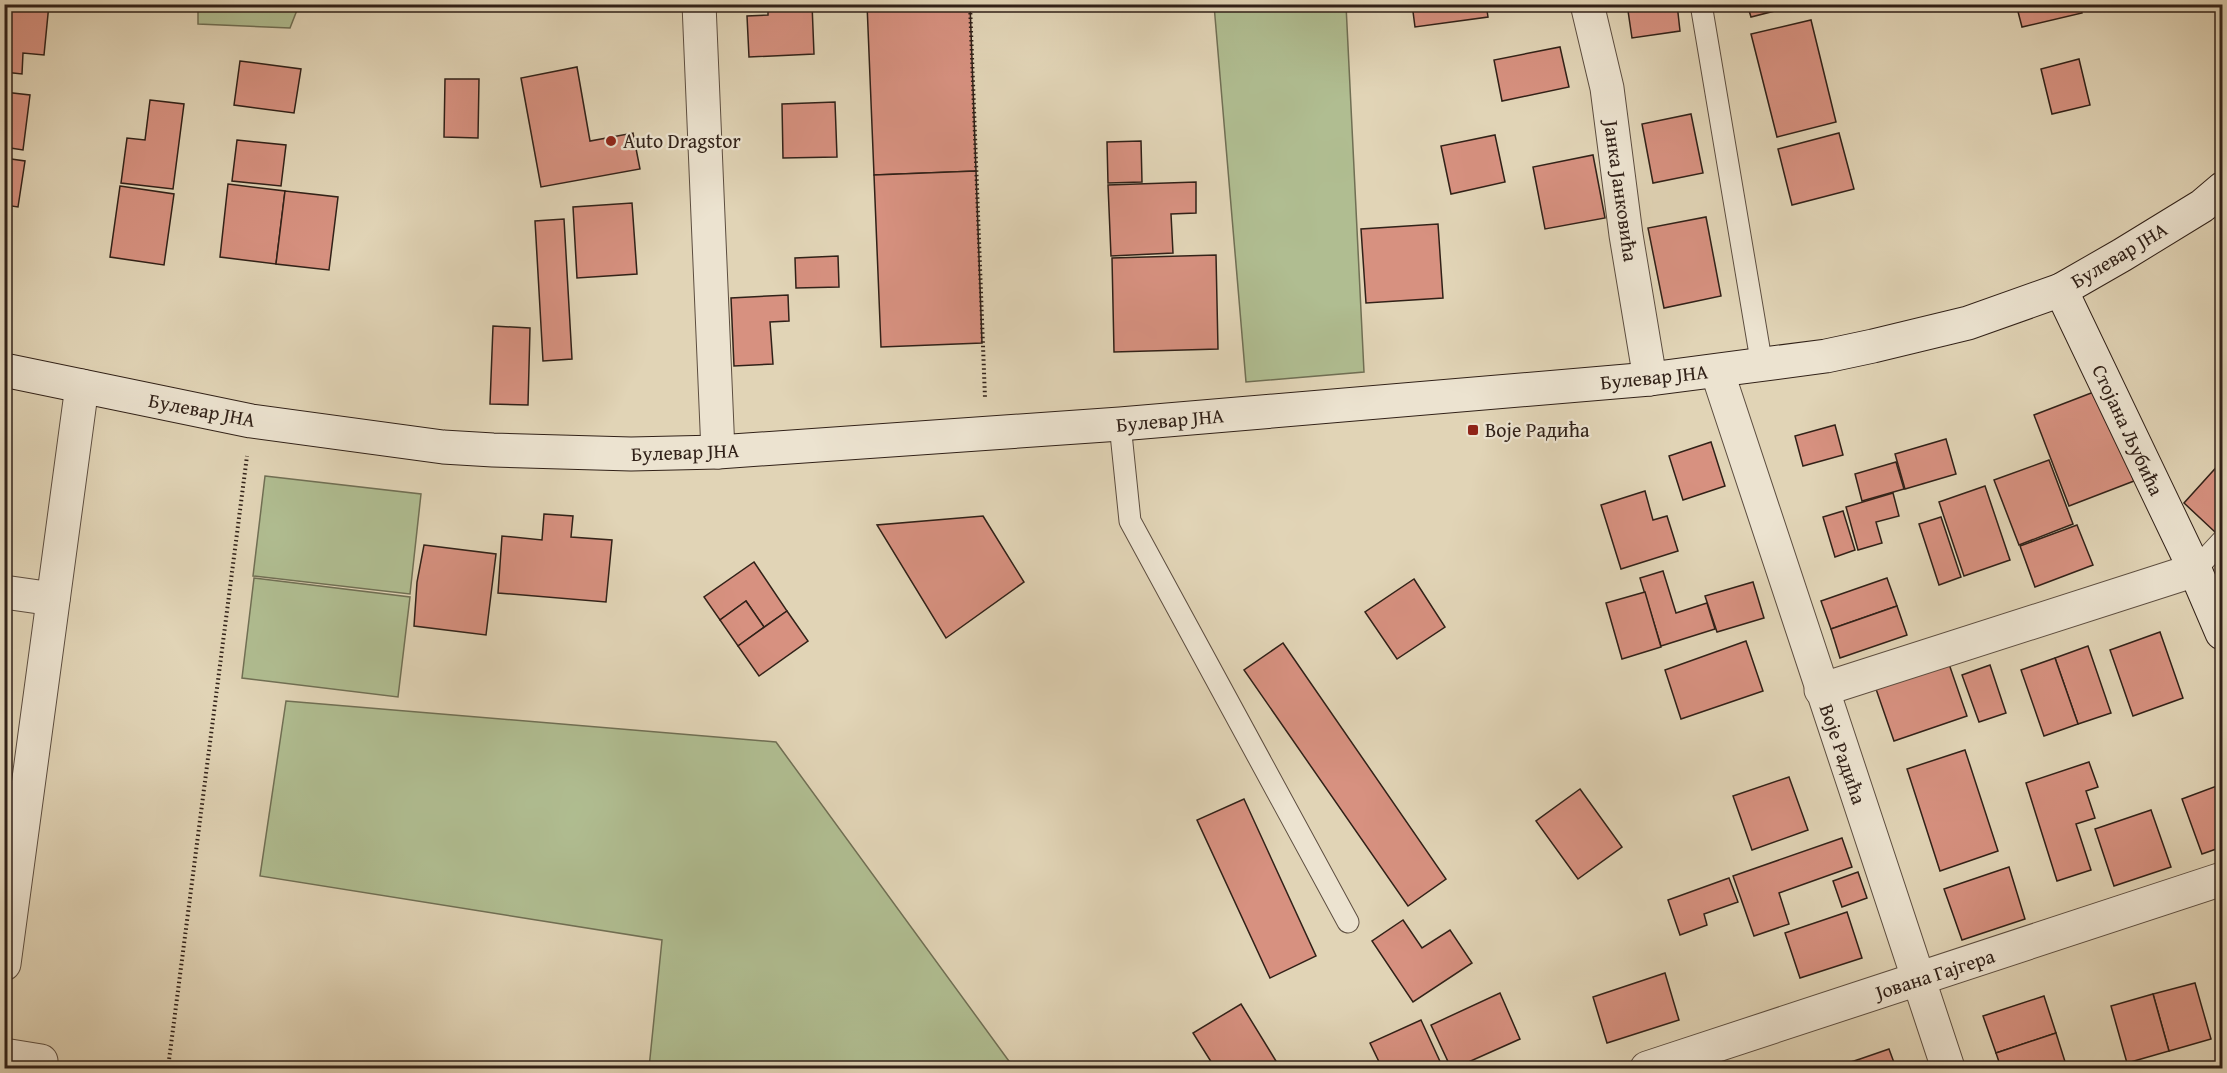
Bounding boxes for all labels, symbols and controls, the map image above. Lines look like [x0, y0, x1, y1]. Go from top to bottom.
street label: Јанка Јанковића [1597, 115, 1646, 264]
place label: Auto Dragstor [623, 126, 741, 155]
marker: Auto Dragstor [604, 134, 618, 148]
street label: Булевар ЈНА [2065, 214, 2173, 295]
street label: Булевар ЈНА [1599, 356, 1709, 397]
street label: Стојана Љубића [2085, 359, 2172, 501]
street label: Булевар ЈНА [146, 385, 258, 434]
street label: Булевар ЈНА [1115, 400, 1225, 439]
place label: Воје Радића [1485, 415, 1590, 444]
marker: Воје Радића [1466, 423, 1480, 437]
street label: Булевар ЈНА [630, 435, 740, 468]
street label: Воје Радића [1813, 700, 1874, 808]
street label: Јована Гајгера [1869, 940, 1999, 1007]

